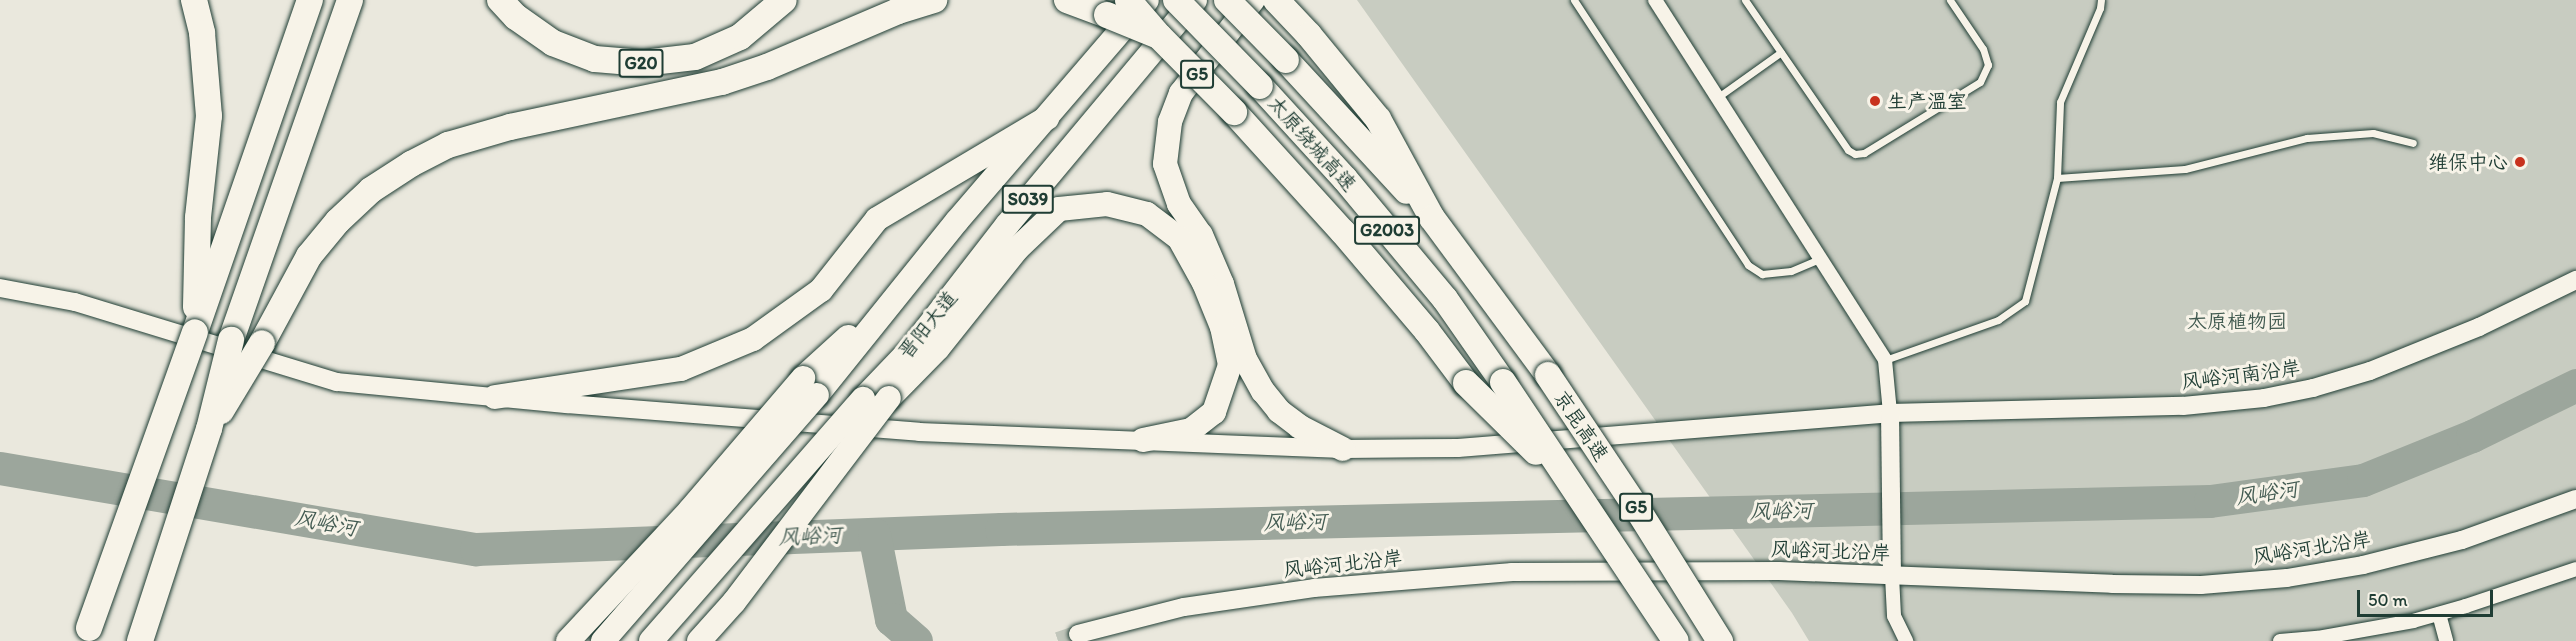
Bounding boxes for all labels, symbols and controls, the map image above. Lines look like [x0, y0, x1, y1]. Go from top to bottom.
road number: G20 [618, 48, 664, 78]
road number: G5 [1179, 59, 1215, 89]
place label: 生产温室 [1887, 89, 1967, 113]
street label: 太原绕城高速 [1263, 91, 1361, 197]
marker: 生产温室 [1868, 94, 1882, 108]
place label: 维保中心 [2428, 150, 2508, 174]
marker: 维保中心 [2513, 155, 2527, 169]
road number: S039 [1001, 184, 1055, 214]
road number: G2003 [1354, 215, 1420, 245]
street label: 晋阳大道 [894, 286, 962, 364]
park label: 太原植物园 [2187, 309, 2287, 333]
street label: 风峪河南沿岸 [2180, 356, 2302, 394]
street label: 京昆高速 [1549, 386, 1613, 466]
water label: 风峪河 [2234, 476, 2300, 510]
road number: G5 [1618, 492, 1654, 522]
water label: 风峪河 [1749, 498, 1813, 524]
water label: 风峪河 [293, 505, 359, 541]
water label: 风峪河 [1263, 509, 1327, 535]
water label: 风峪河 [778, 522, 842, 550]
street label: 风峪河北沿岸 [2251, 527, 2373, 569]
street label: 风峪河北沿岸 [1771, 537, 1891, 565]
street label: 风峪河北沿岸 [1282, 546, 1404, 582]
scale bar [2360, 578, 2496, 616]
text: 50 m [2368, 589, 2408, 611]

